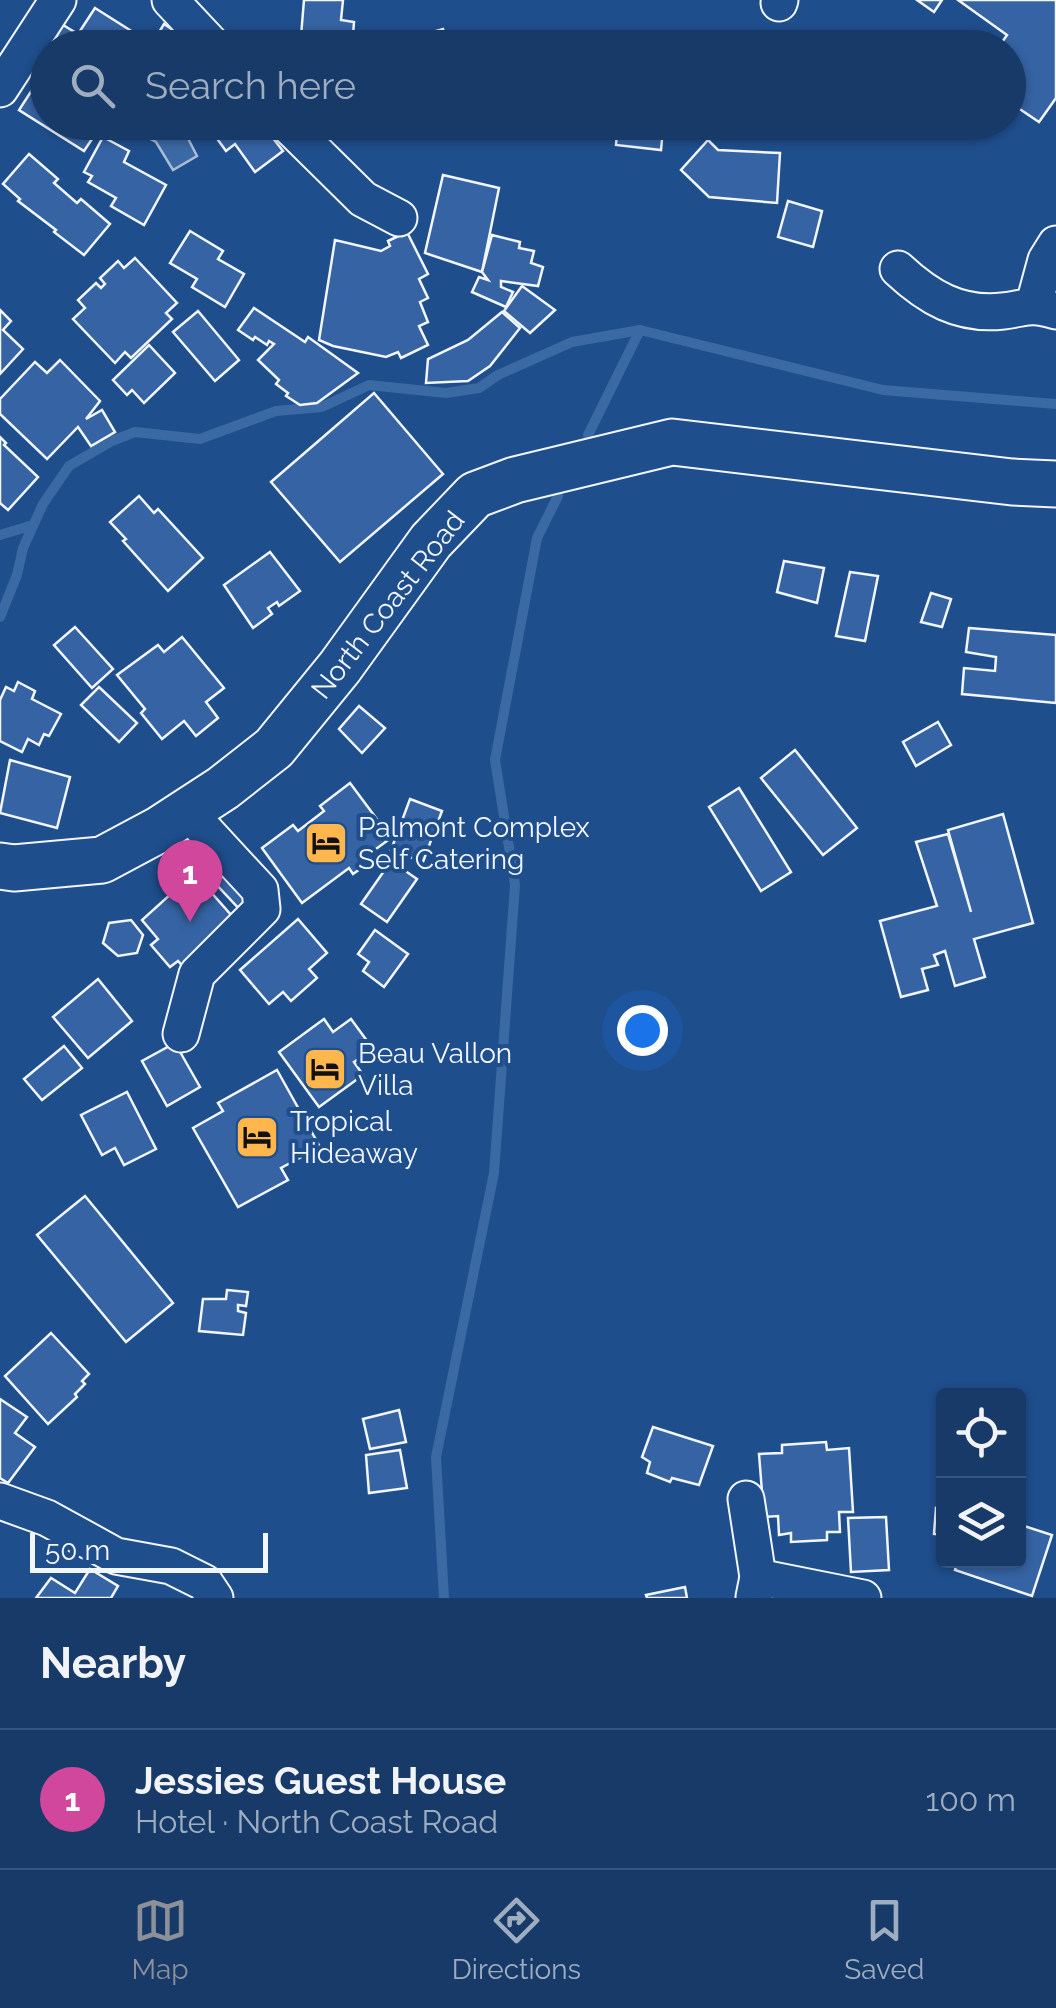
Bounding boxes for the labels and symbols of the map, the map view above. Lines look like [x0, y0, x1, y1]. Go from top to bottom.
street label: North Coast Road [304, 505, 472, 705]
place label: Palmont Complex Self Catering [358, 811, 590, 876]
hotel icon: Palmont Complex Self Catering [303, 820, 349, 866]
pin: 1 [158, 840, 222, 922]
your location [617, 1005, 668, 1056]
place label: Beau Vallon Villa [358, 1037, 512, 1102]
hotel icon: Beau Vallon Villa [302, 1046, 348, 1092]
place label: Tropical Hideaway [290, 1105, 418, 1170]
hotel icon: Tropical Hideaway [234, 1114, 280, 1160]
scale bar [30, 1528, 268, 1572]

